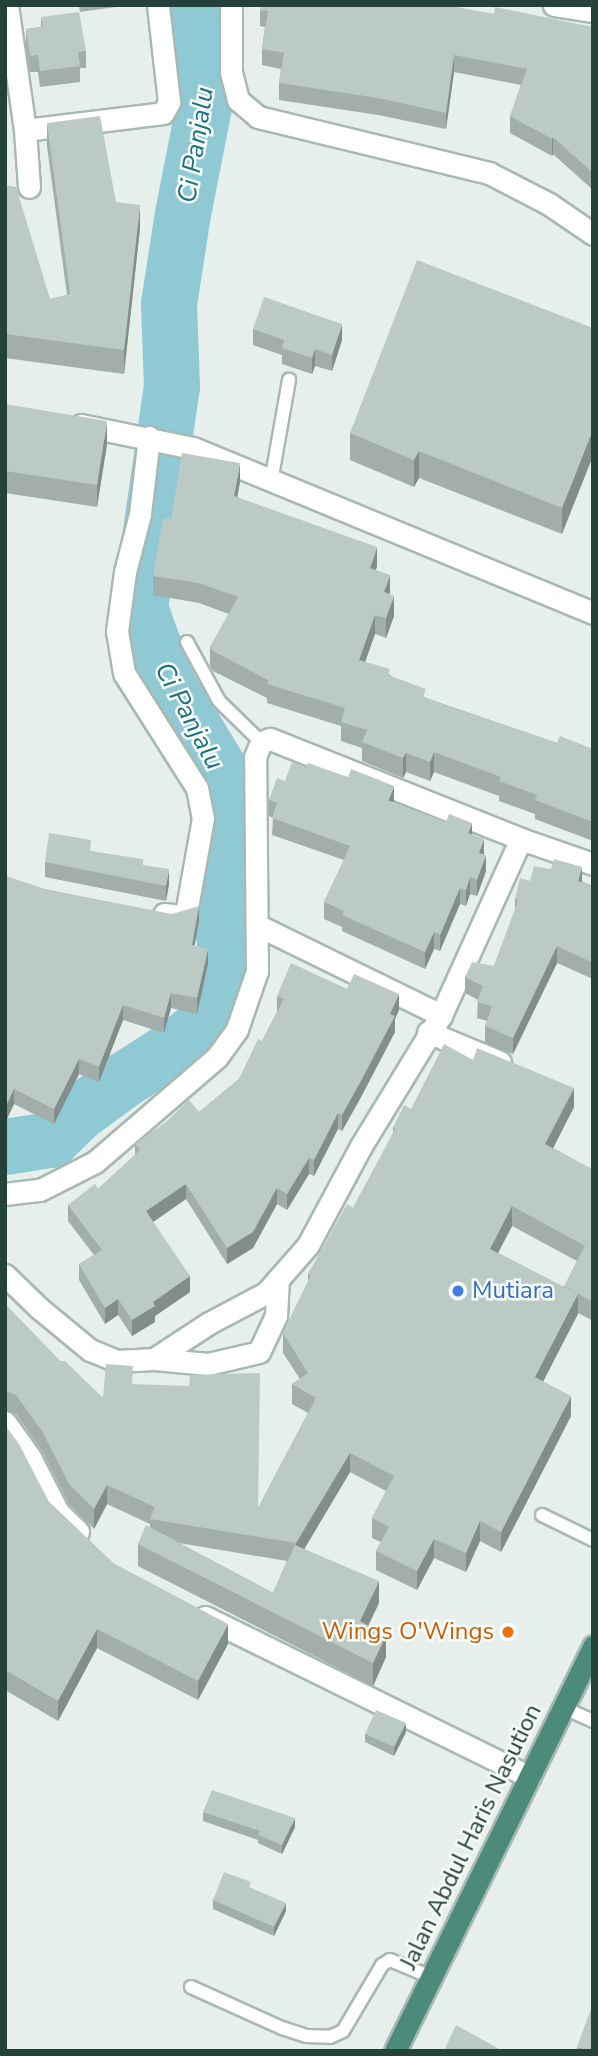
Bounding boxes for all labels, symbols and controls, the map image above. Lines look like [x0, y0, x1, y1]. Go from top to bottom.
water label: Ci Panjalu [171, 85, 221, 205]
water label: Ci Panjalu [148, 657, 230, 775]
place label: Mutiara [472, 1277, 554, 1305]
marker: Mutiara [450, 1283, 466, 1299]
place label: Wings O'Wings [322, 1618, 494, 1646]
marker: Wings O'Wings [500, 1624, 516, 1640]
street label: Jalan Abdul Haris Nasution [394, 1700, 548, 1974]

